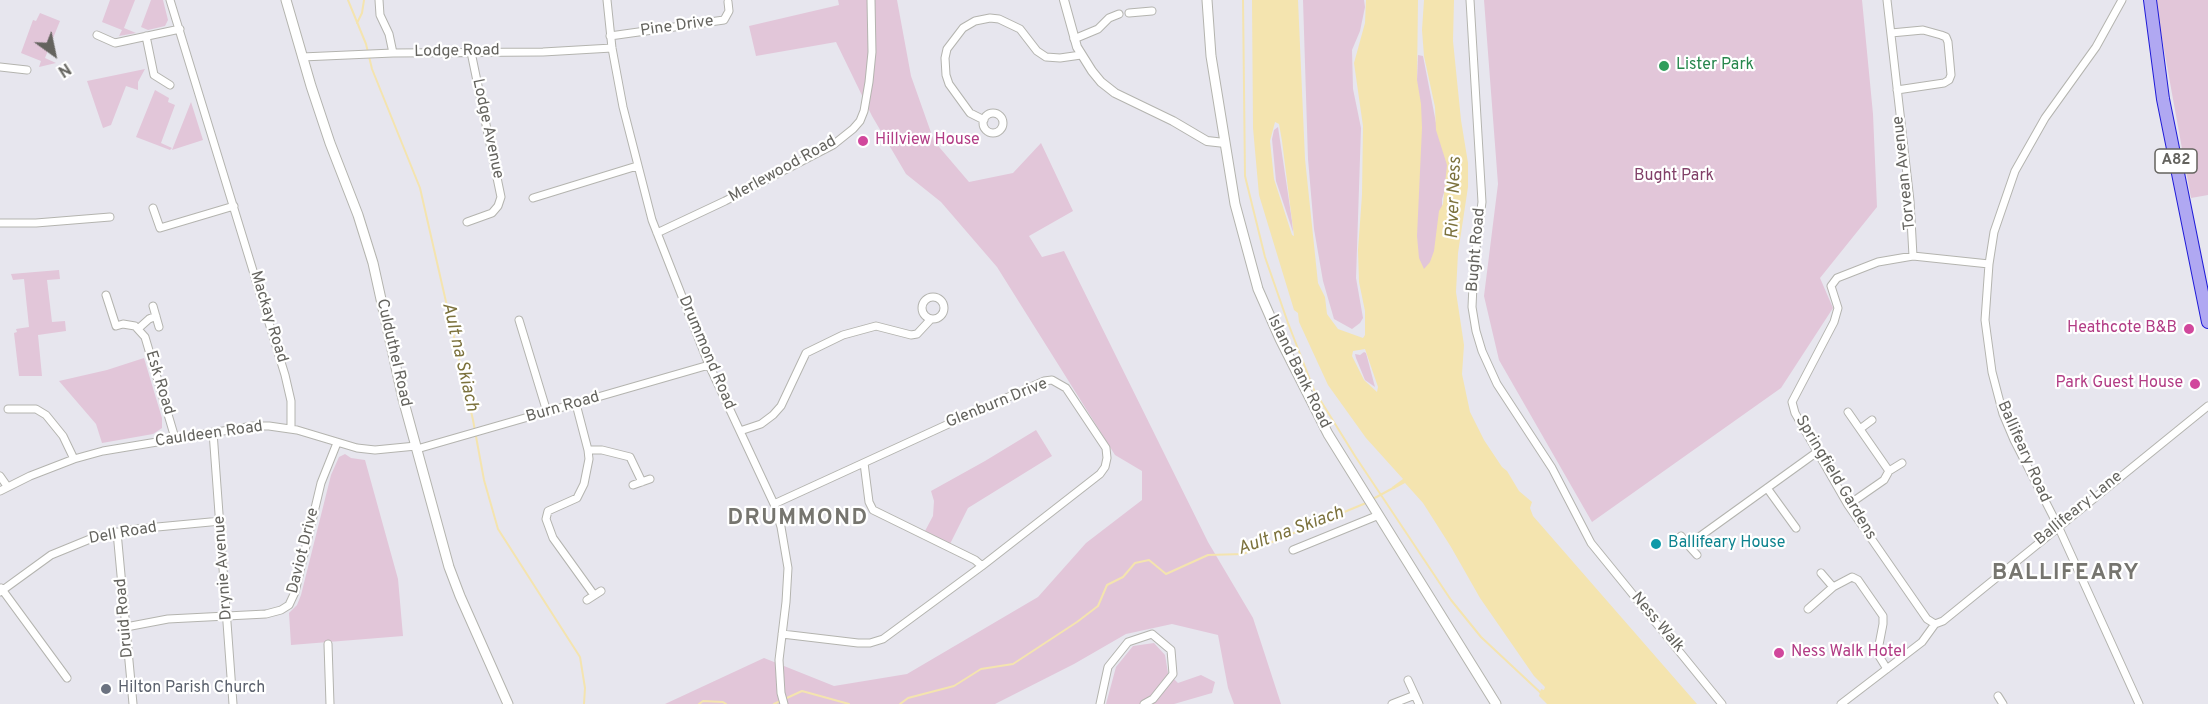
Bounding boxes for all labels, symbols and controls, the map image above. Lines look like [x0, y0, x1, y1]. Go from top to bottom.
street label: Pine Drive [639, 12, 715, 42]
north arrow [24, 24, 84, 84]
street label: Lodge Road [414, 42, 500, 62]
place label: Lister Park [1676, 56, 1754, 76]
text: N [54, 58, 74, 81]
marker: Lister Park [1657, 59, 1671, 73]
street label: Lodge Avenue [467, 77, 507, 181]
street label: Torvean Avenue [1889, 115, 1921, 231]
place label: Hillview House [875, 131, 980, 151]
street label: Merlewood Road [726, 133, 840, 207]
marker: Hillview House [856, 134, 870, 148]
road number: A82 [2155, 149, 2197, 173]
water label: River Ness [1443, 156, 1467, 240]
park label: Bught Park [1634, 167, 1714, 187]
street label: Bught Road [1464, 207, 1490, 293]
street label: Mackay Road [245, 269, 291, 365]
street label: Drummond Road [673, 293, 739, 413]
street label: Culduthel Road [371, 297, 415, 409]
water label: Ault na Skiach [436, 300, 482, 414]
street label: Island Bank Road [1262, 312, 1334, 432]
place label: Heathcote B&B [2067, 319, 2177, 339]
marker: Heathcote B&B [2182, 322, 2196, 336]
street label: Esk Road [140, 349, 178, 417]
place label: Park Guest House [2056, 374, 2183, 394]
street label: Glenburn Drive [943, 375, 1051, 433]
marker: Park Guest House [2188, 377, 2202, 391]
street label: Burn Road [524, 388, 602, 428]
street label: Ballifeary Road [1992, 398, 2054, 506]
street label: Springfield Gardens [1790, 412, 1880, 544]
street label: Cauldeen Road [154, 418, 264, 452]
street label: Ballifeary Lane [2031, 468, 2127, 550]
water label: Ault na Skiach [1235, 503, 1347, 561]
street label: Daviot Drive [284, 506, 324, 596]
district label: DRUMMOND [727, 507, 869, 533]
street label: Drynie Avenue [211, 515, 237, 621]
street label: Dell Road [88, 519, 158, 549]
place label: Ballifeary House [1668, 534, 1785, 554]
marker: Ballifeary House [1649, 537, 1663, 551]
district label: BALLIFEARY [1992, 562, 2140, 588]
street label: Druid Road [112, 577, 138, 659]
street label: Ness Walk [1626, 589, 1688, 657]
place label: Ness Walk Hotel [1791, 643, 1906, 663]
marker: Ness Walk Hotel [1772, 646, 1786, 660]
place label: Hilton Parish Church [118, 679, 265, 699]
marker: Hilton Parish Church [99, 682, 113, 696]

